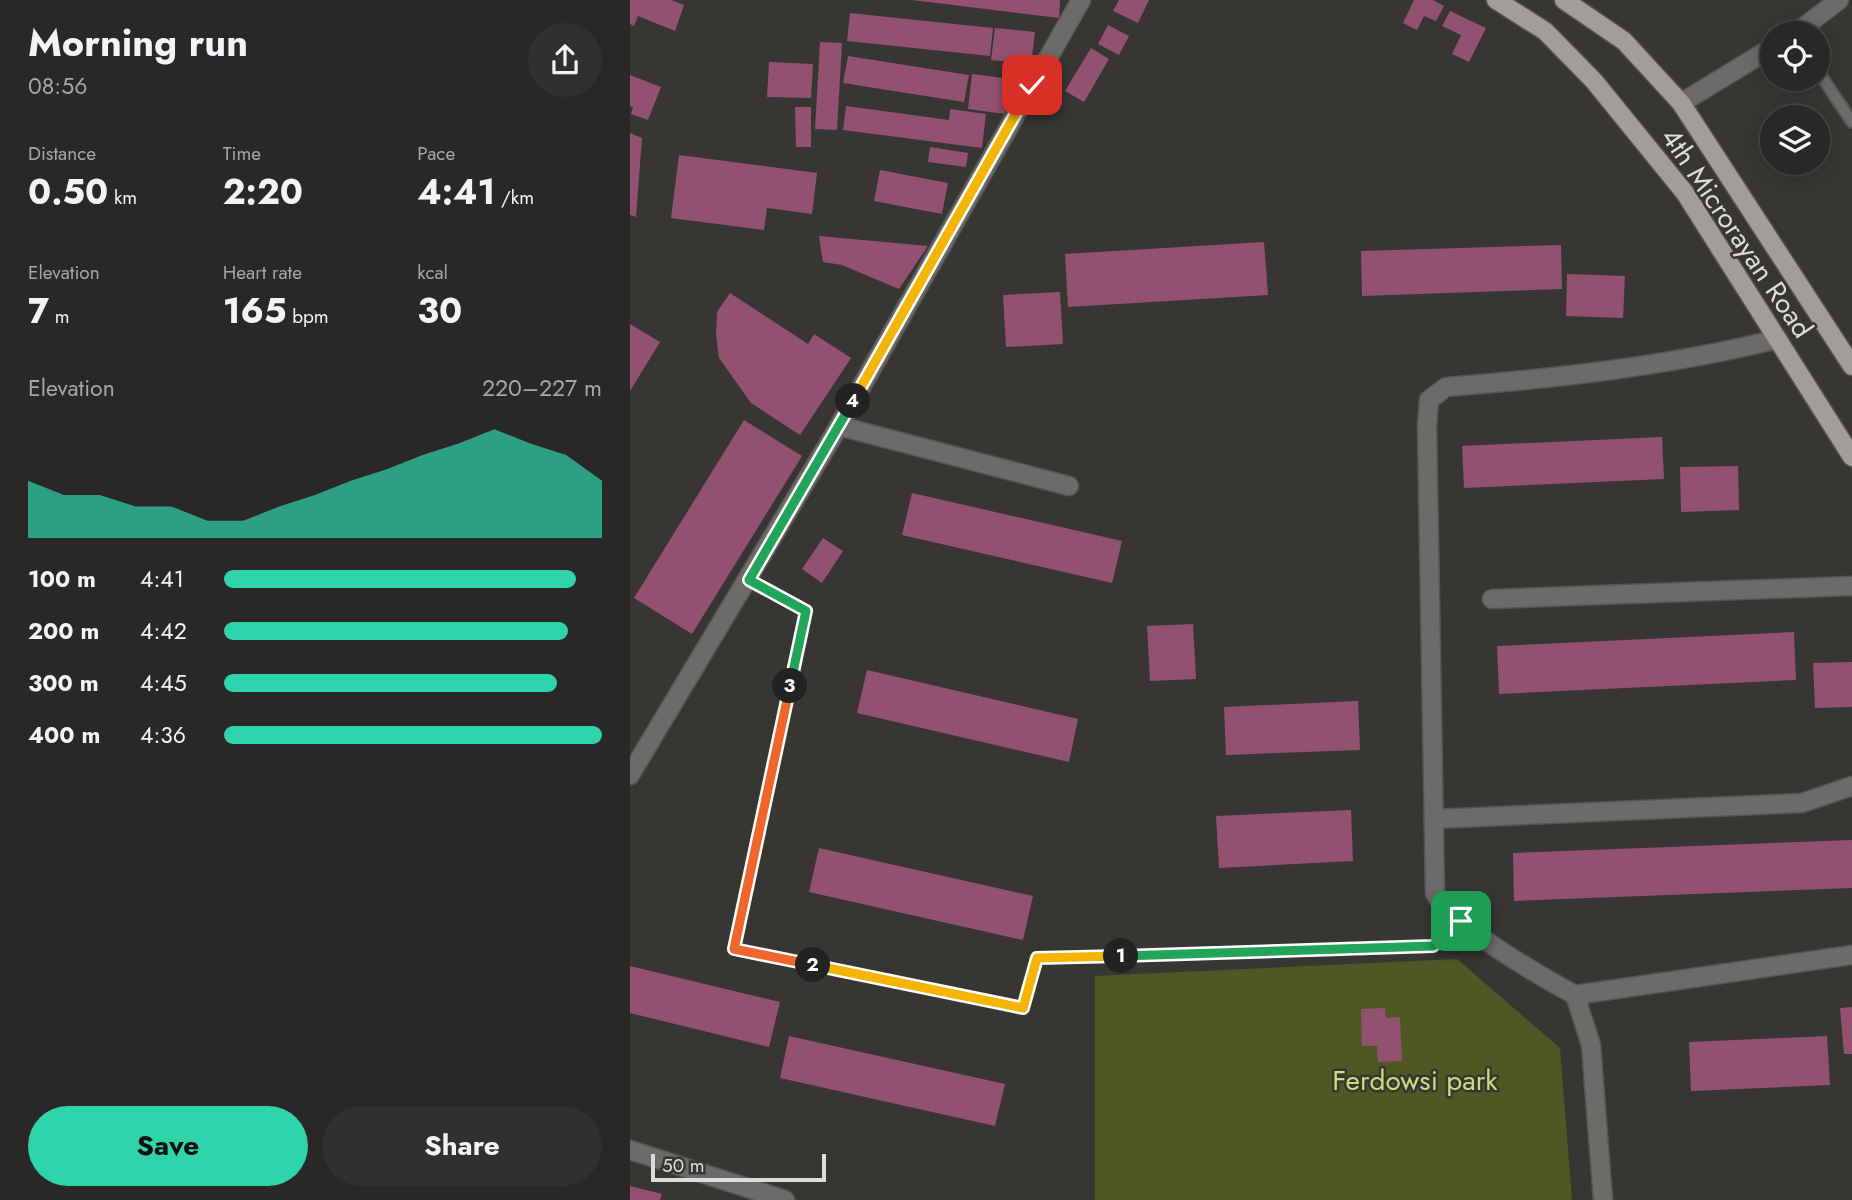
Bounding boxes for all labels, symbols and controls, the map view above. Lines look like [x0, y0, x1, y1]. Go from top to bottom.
text: Morning run [28, 15, 248, 70]
map controls [1760, 21, 1830, 175]
button: locate [1760, 21, 1830, 91]
button: share [528, 23, 602, 97]
pin [1002, 55, 1062, 115]
icon: check [1013, 66, 1051, 104]
text: 08:56 [28, 69, 87, 103]
button: layers [1760, 105, 1830, 175]
street label: 4th Microrayan Road [1651, 119, 1823, 347]
text: Distance [28, 140, 96, 167]
text: Time [223, 140, 261, 167]
text: Pace [417, 140, 455, 167]
text: 0.50 [28, 167, 108, 217]
text: 2:20 [223, 167, 303, 217]
text: 4:41 [417, 167, 495, 217]
text: km [108, 184, 137, 211]
text: /km [495, 184, 534, 211]
text: Elevation [28, 259, 100, 286]
text: Heart rate [223, 259, 302, 286]
text: kcal [417, 259, 448, 286]
text: 7 [28, 286, 49, 336]
text: 165 [223, 286, 286, 336]
text: 30 [417, 286, 462, 336]
text: m [49, 303, 70, 330]
text: bpm [286, 303, 329, 330]
text: Elevation [28, 371, 115, 405]
text: 220–227 m [482, 371, 602, 405]
pin: 4 [836, 384, 871, 418]
text: 4 [846, 387, 859, 414]
text: 100 m [28, 562, 96, 596]
text: 4:41 [140, 562, 184, 596]
text: 200 m [28, 614, 99, 648]
text: 4:42 [140, 614, 187, 648]
text: 300 m [28, 666, 99, 700]
text: 4:45 [140, 666, 187, 700]
pin: 3 [772, 668, 808, 704]
text: 3 [784, 672, 795, 699]
text: 400 m [28, 718, 100, 752]
text: 4:36 [140, 718, 186, 752]
pin [1431, 891, 1491, 951]
icon: arrive [1442, 902, 1480, 940]
pin: 1 [1104, 939, 1138, 974]
text: 1 [1116, 942, 1125, 969]
pin: 2 [796, 948, 830, 982]
text: 2 [806, 951, 819, 978]
park label: Ferdowsi park [1332, 1060, 1498, 1101]
button: Save [28, 1106, 308, 1186]
button: Share [322, 1106, 602, 1186]
scale bar [651, 1151, 826, 1183]
text: 50 m [662, 1152, 705, 1179]

